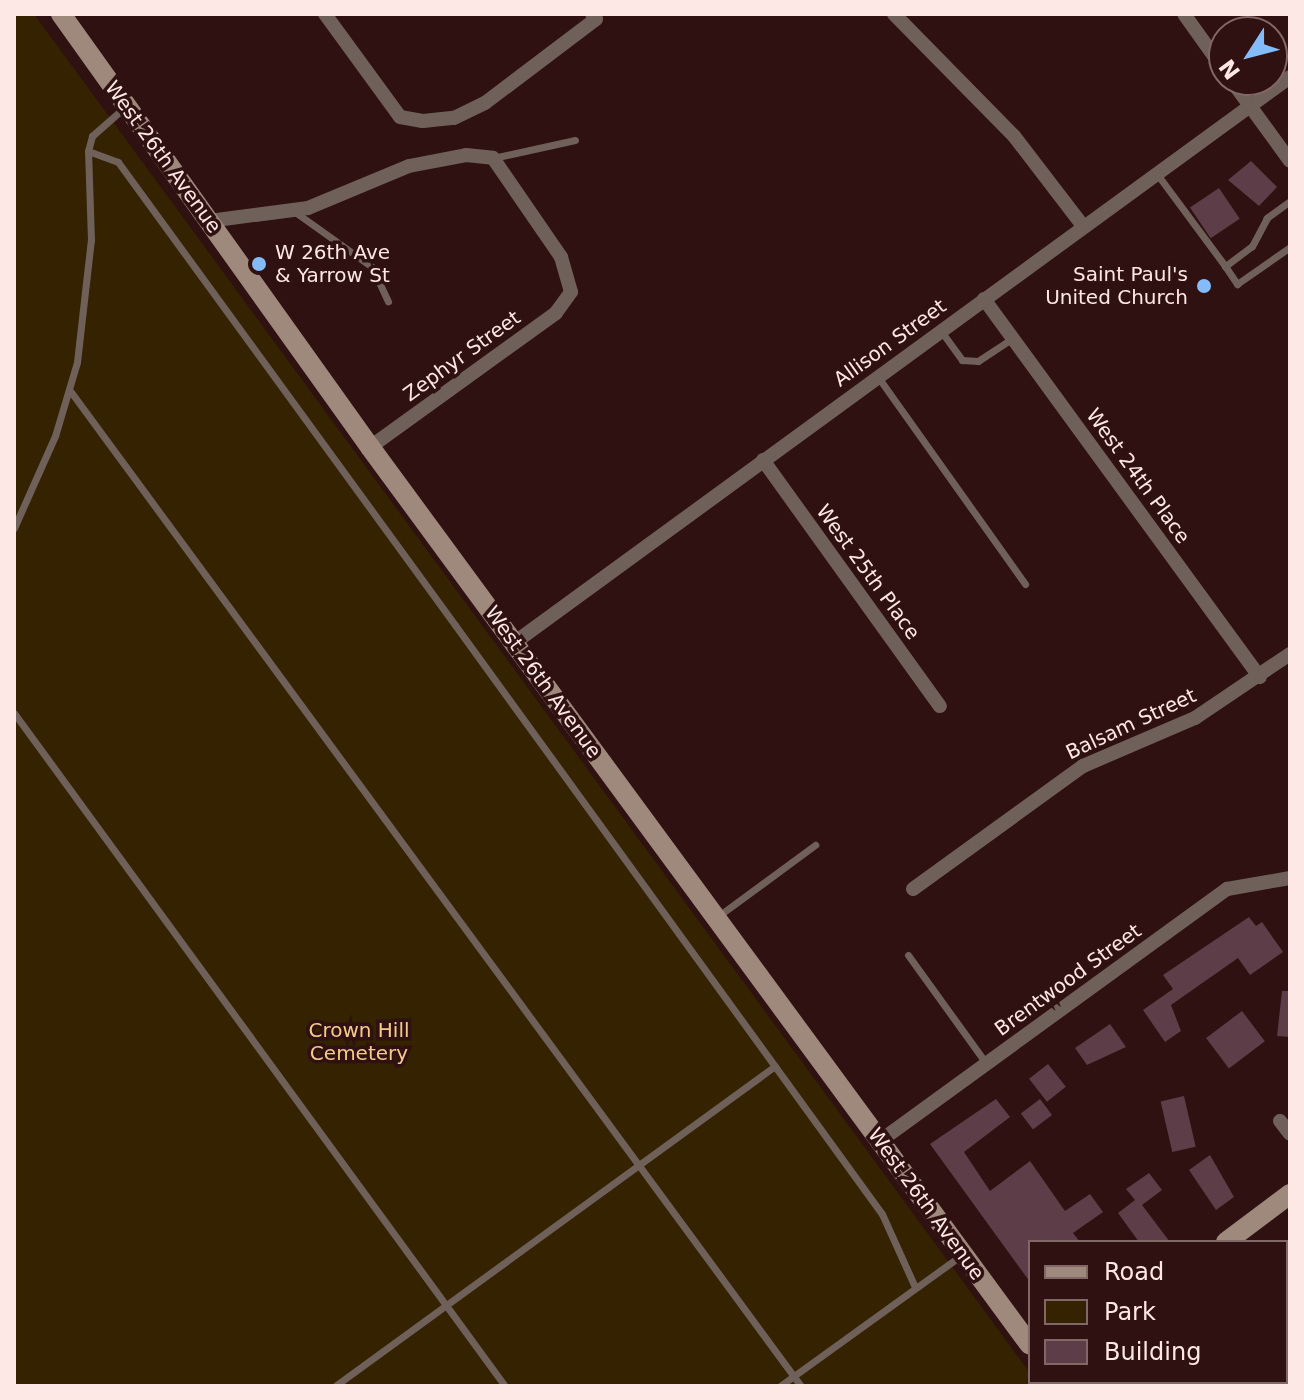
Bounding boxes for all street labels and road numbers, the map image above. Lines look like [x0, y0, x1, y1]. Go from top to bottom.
street label: West 26th Avenue [100, 76, 226, 238]
street label: Allison Street [829, 294, 951, 392]
street label: Zephyr Street [399, 306, 525, 406]
street label: West 24th Place [1081, 404, 1195, 548]
street label: West 25th Place [811, 500, 925, 644]
street label: West 26th Avenue [480, 601, 606, 763]
street label: Balsam Street [1062, 683, 1200, 765]
street label: Brentwood Street [990, 919, 1146, 1041]
street label: West 26th Avenue [863, 1123, 989, 1285]

